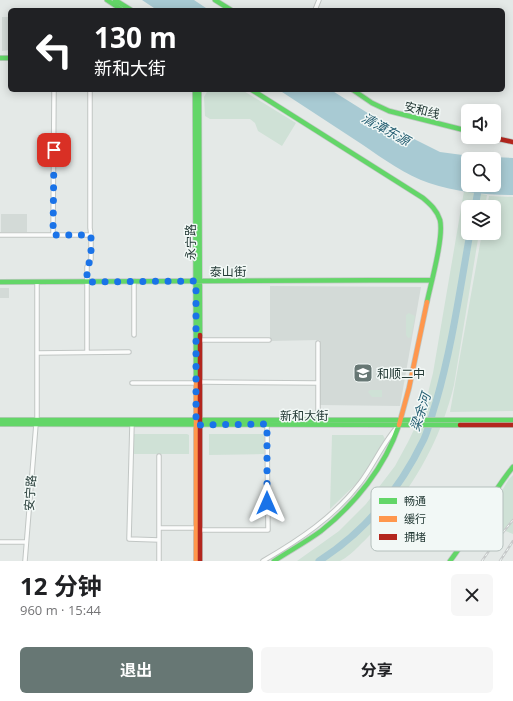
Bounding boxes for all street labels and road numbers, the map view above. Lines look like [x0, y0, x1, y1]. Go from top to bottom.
street label: 安和线 [402, 97, 442, 123]
street label: 永宁路 [182, 224, 199, 260]
street label: 泰山街 [210, 263, 246, 280]
street label: 新和大街 [280, 407, 328, 424]
street label: 安宁路 [20, 474, 40, 512]

